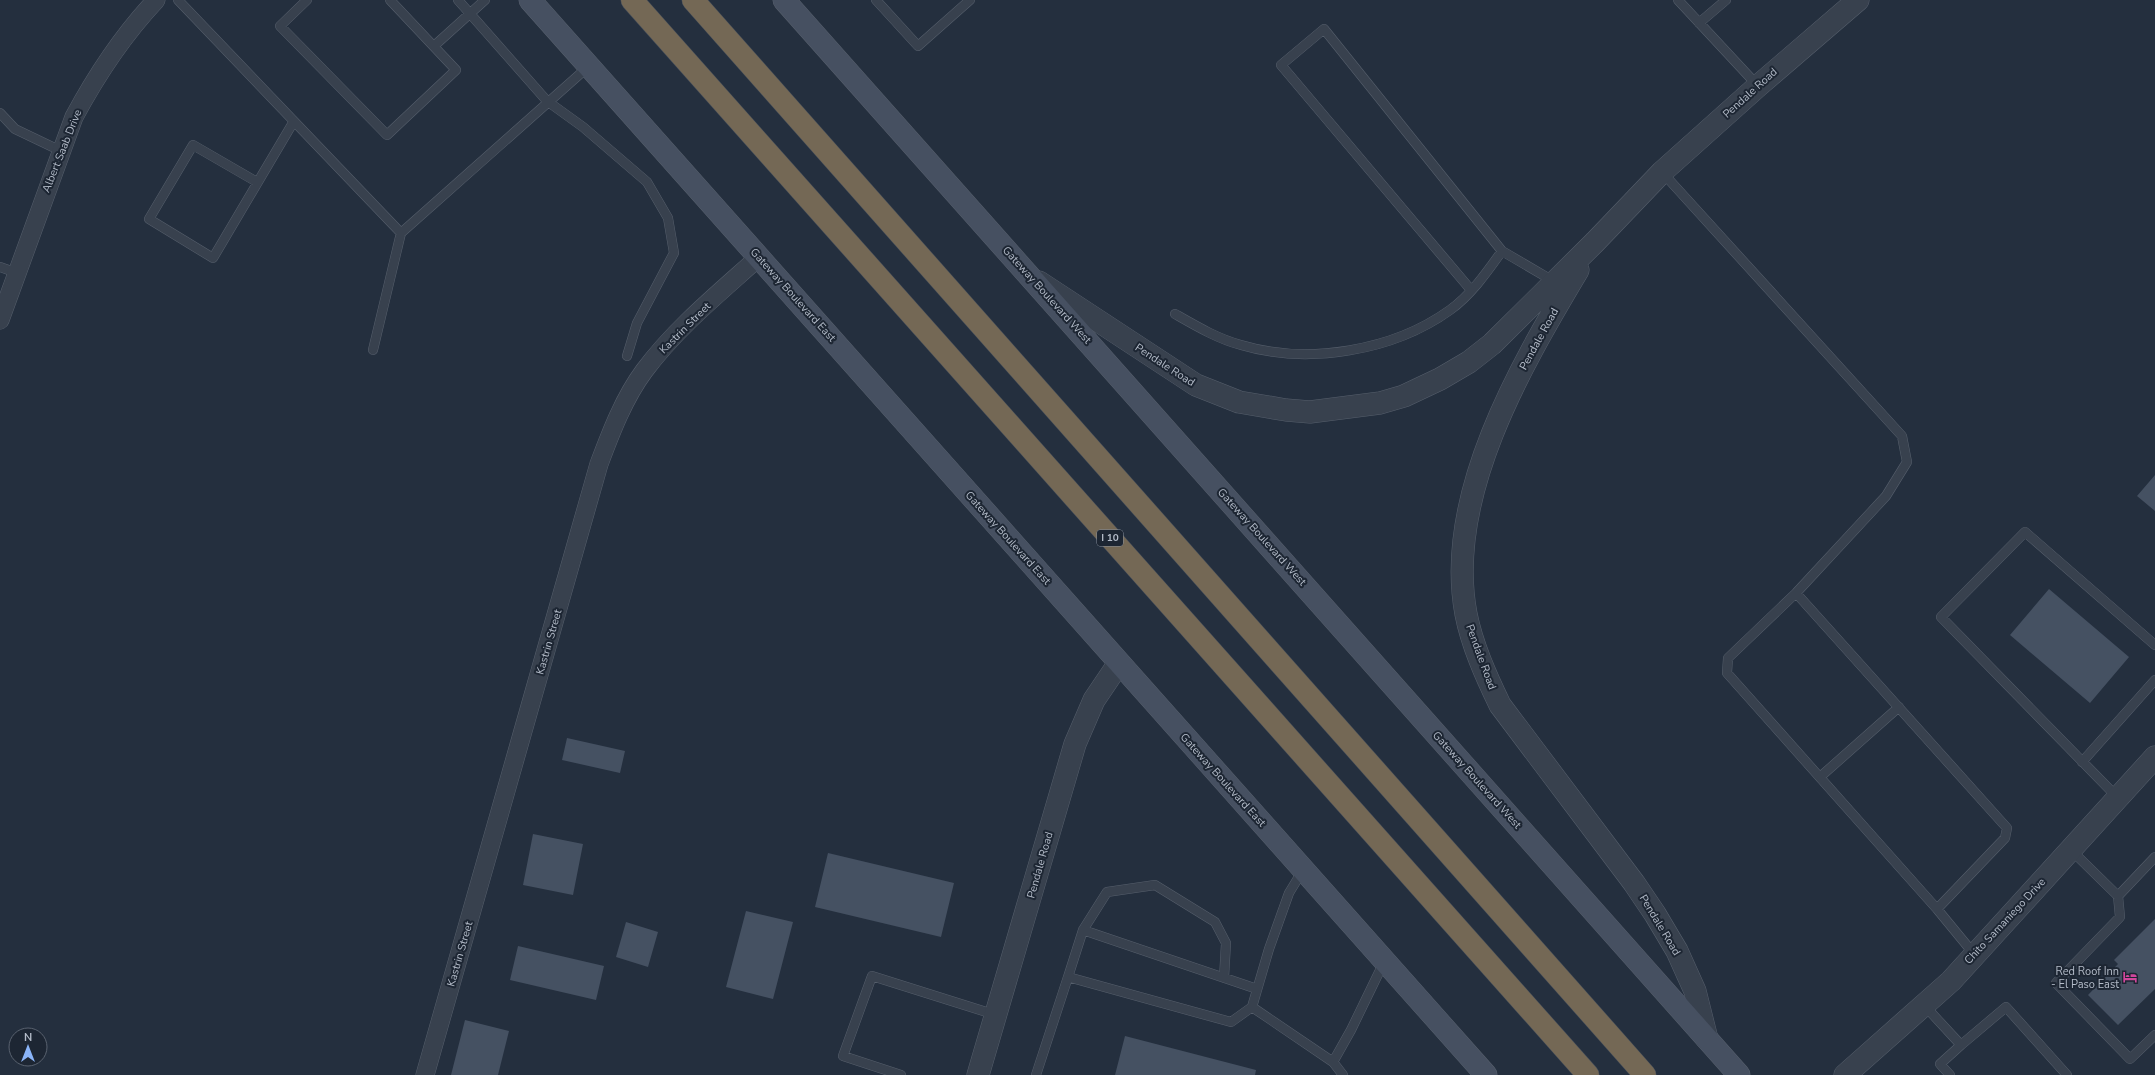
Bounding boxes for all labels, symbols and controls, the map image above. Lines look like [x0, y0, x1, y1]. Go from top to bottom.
street label: Pendale Road [1720, 64, 1780, 122]
street label: Albert Saab Drive [39, 107, 86, 195]
street label: Gateway Boulevard West [999, 243, 1095, 347]
street label: Gateway Boulevard East [747, 245, 839, 345]
street label: Kastrin Street [656, 299, 714, 357]
street label: Pendale Road [1516, 305, 1562, 373]
street label: Pendale Road [1132, 340, 1198, 390]
street label: Gateway Boulevard West [1214, 485, 1310, 589]
street label: Gateway Boulevard East [962, 488, 1054, 588]
road number: I 10 [1097, 530, 1123, 546]
street label: Kastrin Street [533, 607, 566, 676]
street label: Pendale Road [1462, 622, 1500, 692]
street label: Gateway Boulevard West [1429, 728, 1525, 832]
street label: Gateway Boulevard East [1177, 730, 1269, 830]
street label: Pendale Road [1023, 830, 1057, 900]
street label: Chito Samaniego Drive [1961, 874, 2049, 967]
street label: Pendale Road [1636, 892, 1684, 958]
street label: Kastrin Street [444, 919, 477, 988]
place label: Red Roof Inn - El Paso East [2051, 964, 2119, 992]
hotel icon: Red Roof Inn - El Paso East [2122, 969, 2138, 985]
north arrow [8, 1027, 48, 1067]
text: N [24, 1030, 32, 1045]

